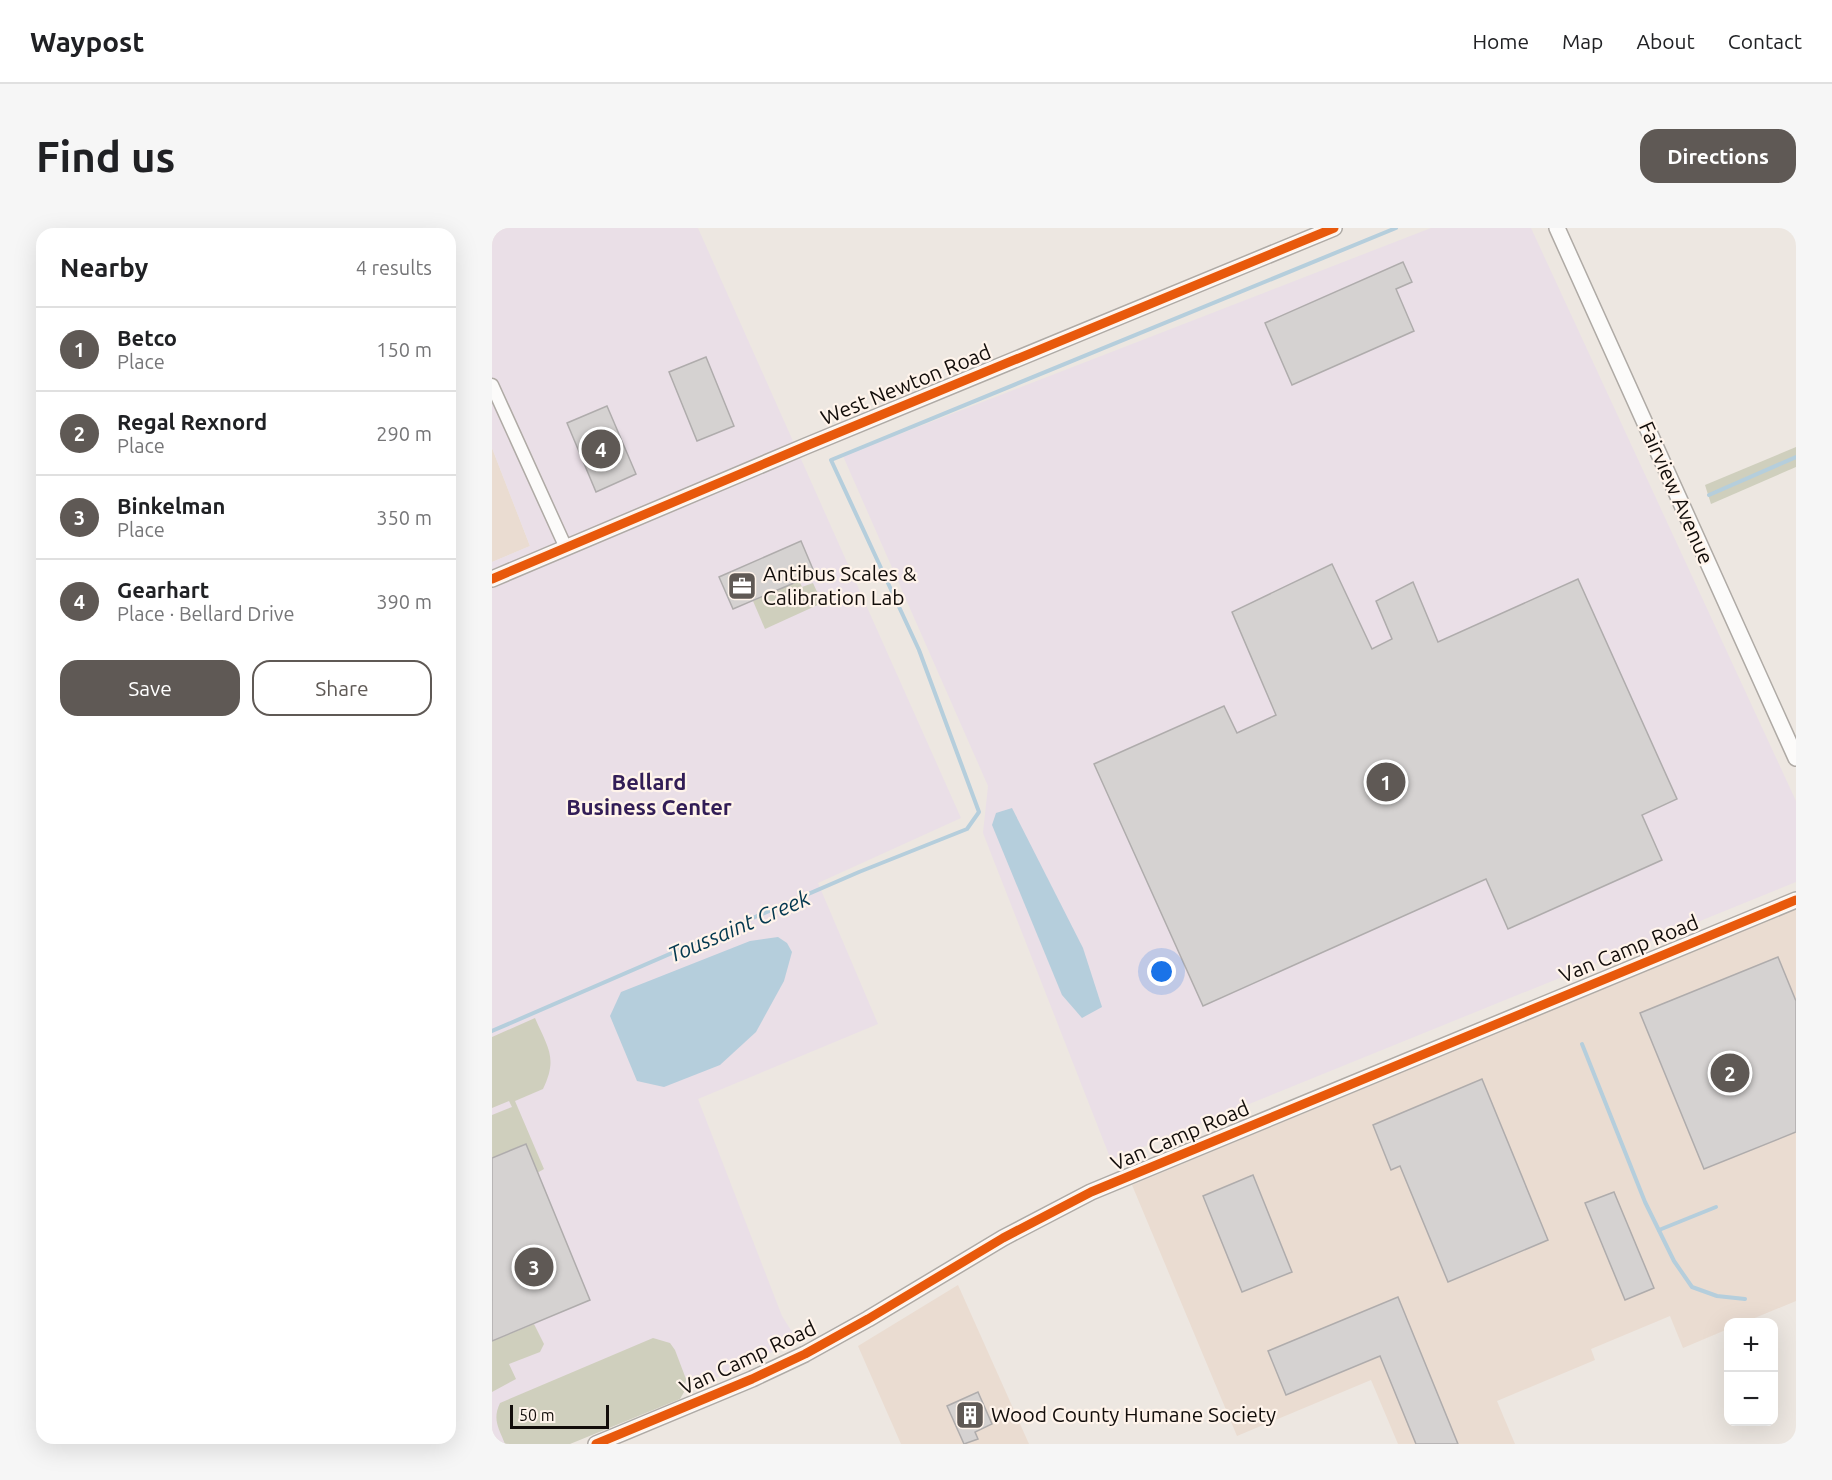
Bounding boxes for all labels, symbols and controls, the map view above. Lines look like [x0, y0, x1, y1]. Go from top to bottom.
text: Waypost [30, 26, 144, 57]
text: Home [1472, 29, 1529, 53]
text: Map [1562, 29, 1603, 53]
text: About [1636, 29, 1695, 53]
text: Contact [1728, 29, 1802, 53]
button: Directions [1640, 129, 1796, 183]
text: Find us [36, 133, 175, 180]
text: Nearby [60, 253, 148, 282]
text: 4 results [356, 256, 432, 279]
text: Betco [117, 325, 177, 350]
text: 1 [74, 338, 85, 361]
text: 150 m [376, 338, 432, 361]
street label: West Newton Road [817, 339, 994, 429]
text: Place [117, 350, 165, 373]
text: Regal Rexnord [117, 409, 267, 434]
street label: Fairview Avenue [1635, 418, 1719, 568]
text: 2 [74, 422, 85, 445]
text: 290 m [376, 422, 432, 445]
pin: 4 [582, 426, 620, 472]
text: Place [117, 434, 165, 457]
text: Binkelman [117, 493, 225, 518]
text: 3 [74, 506, 85, 529]
text: 350 m [376, 506, 432, 529]
text: Place [117, 518, 165, 541]
place label: Antibus Scales & Calibration Lab [763, 561, 917, 609]
office icon: Antibus Scales & Calibration Lab [726, 570, 758, 602]
text: Gearhart [117, 577, 209, 602]
text: 4 [74, 590, 85, 613]
text: 390 m [376, 590, 432, 613]
text: Place · Bellard Drive [117, 602, 295, 625]
button: Save [60, 660, 240, 716]
button: Share [252, 660, 432, 716]
pin: 1 [1366, 760, 1406, 804]
district label: Bellard Business Center [566, 769, 732, 819]
water label: Toussaint Creek [664, 884, 814, 967]
street label: Van Camp Road [1556, 909, 1702, 987]
your location [1147, 957, 1176, 986]
pin: 2 [1710, 1050, 1750, 1096]
street label: Van Camp Road [1107, 1095, 1252, 1175]
pin: 3 [514, 1244, 554, 1290]
street label: Van Camp Road [675, 1315, 820, 1399]
map controls [1724, 1318, 1778, 1426]
button: + [1724, 1318, 1778, 1372]
button: − [1724, 1372, 1778, 1426]
building icon: Wood County Humane Society [954, 1399, 986, 1431]
scale bar [510, 1402, 609, 1430]
place label: Wood County Humane Society [991, 1402, 1276, 1426]
text: 50 m [519, 1406, 555, 1424]

